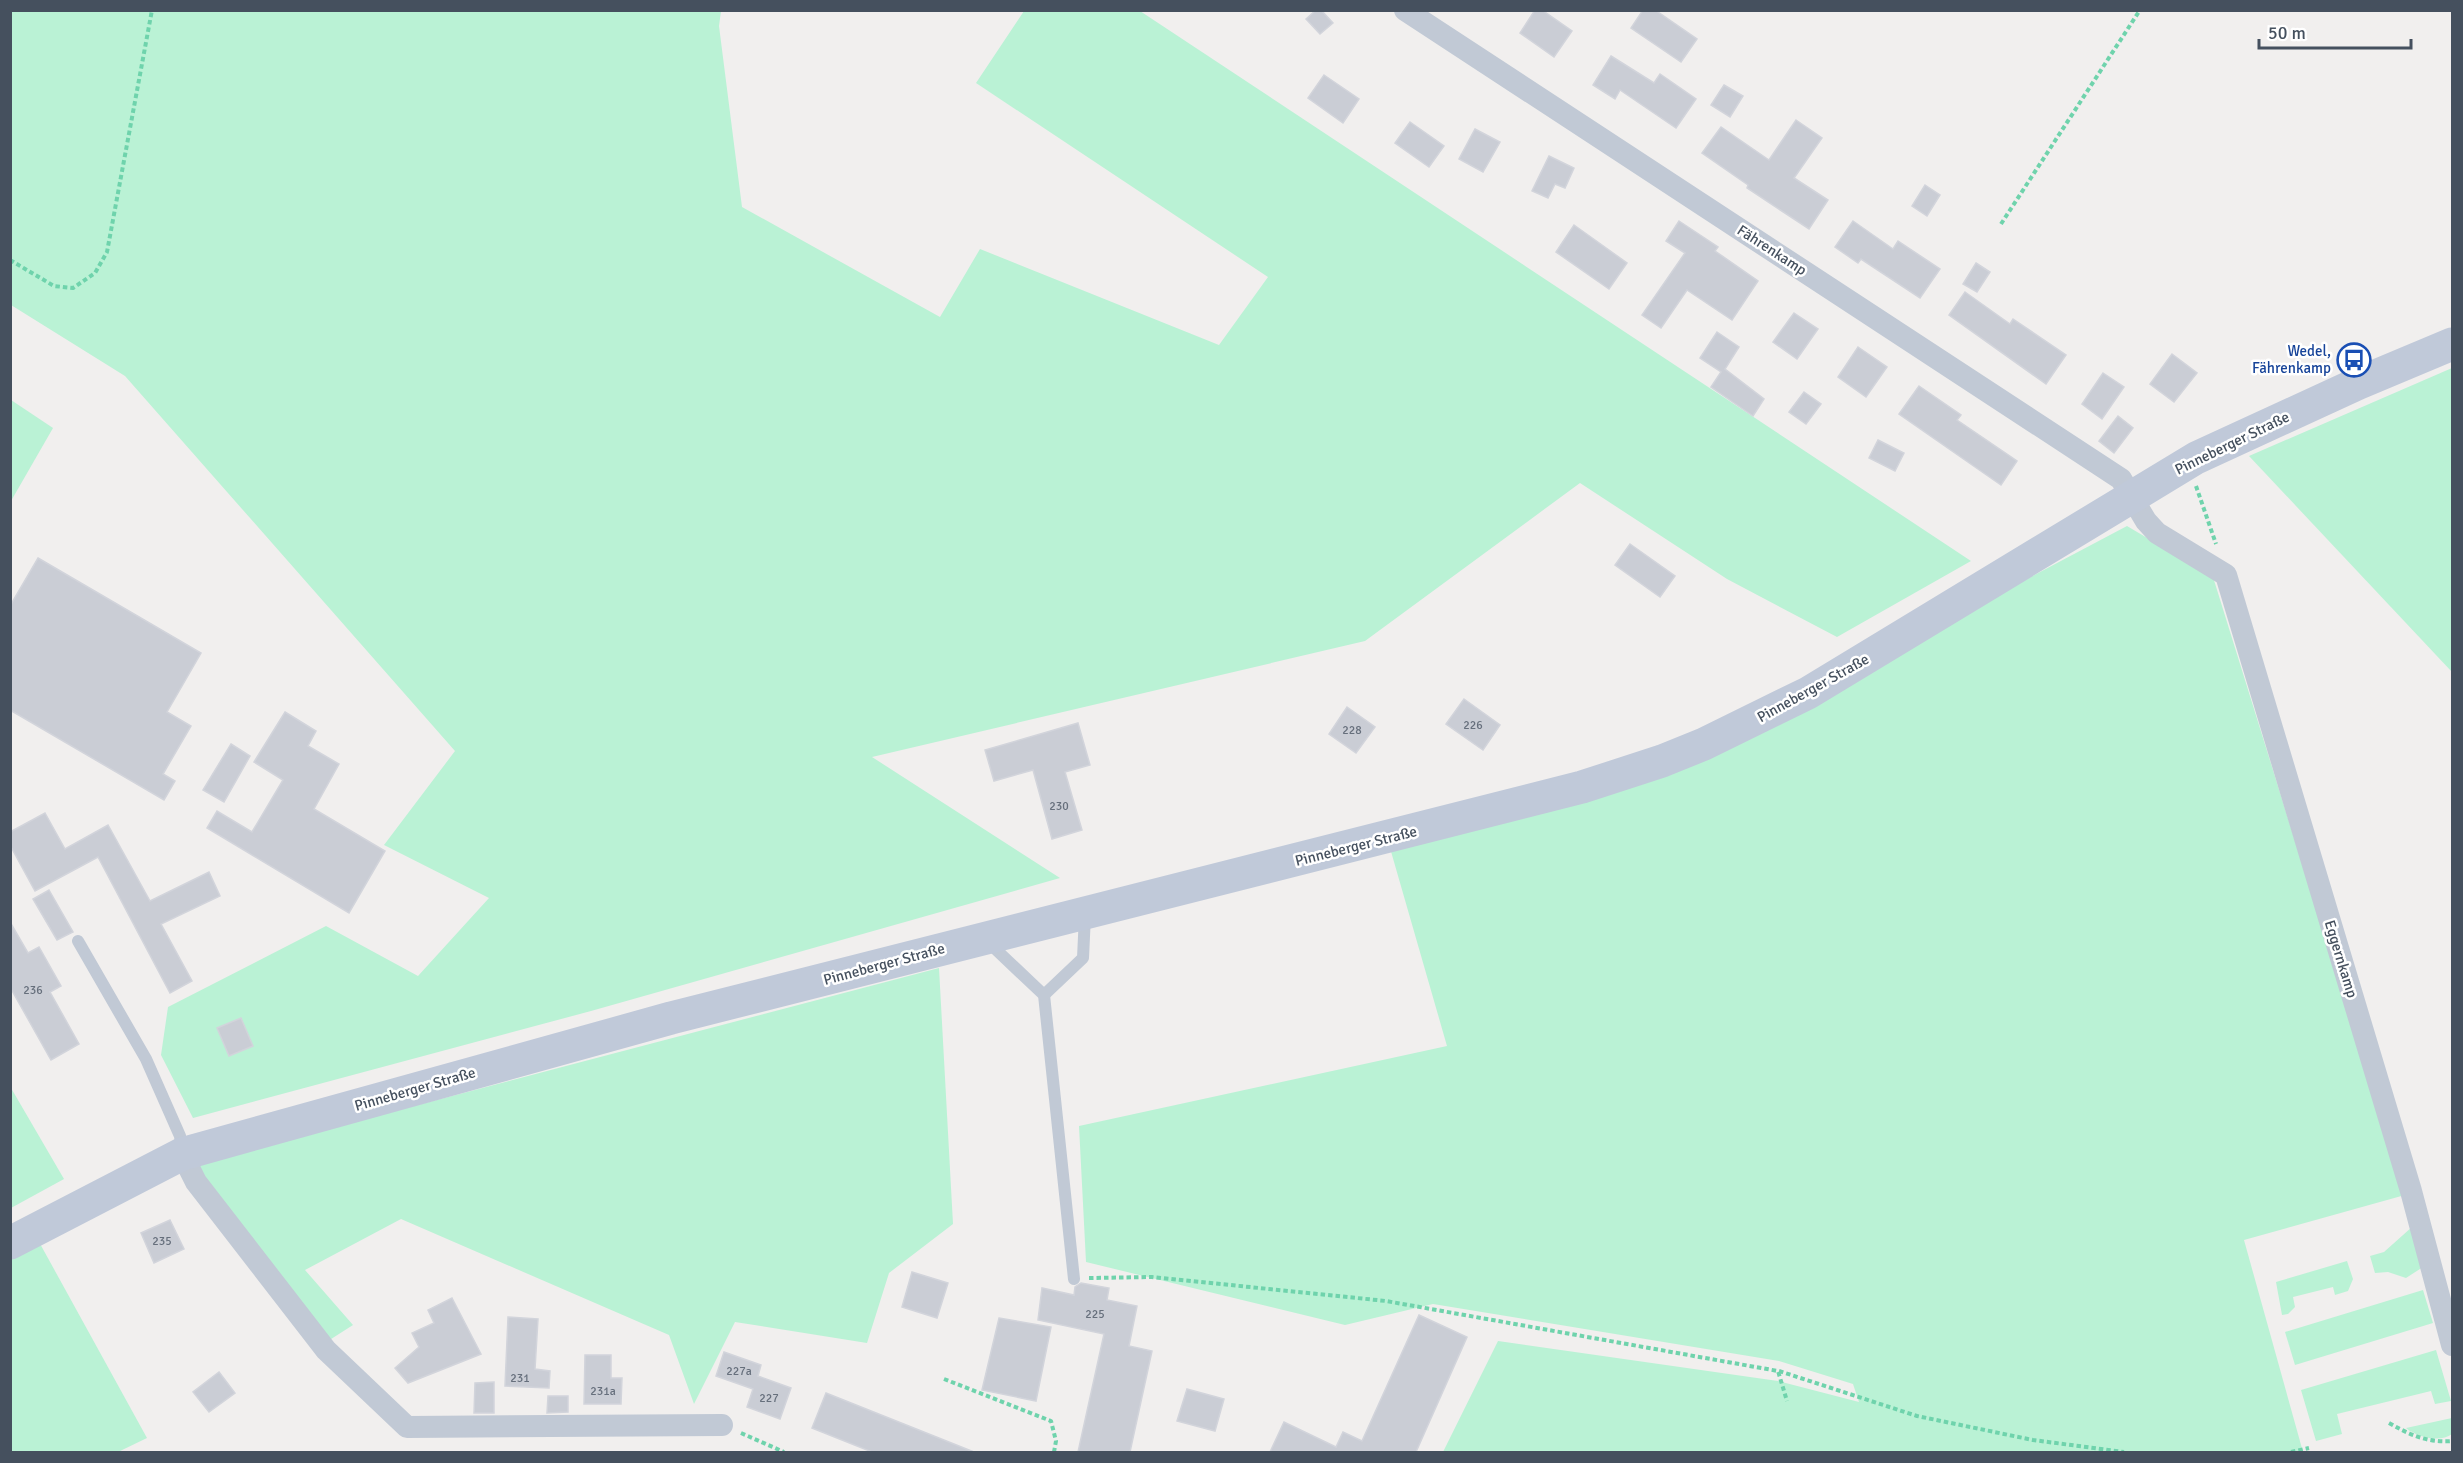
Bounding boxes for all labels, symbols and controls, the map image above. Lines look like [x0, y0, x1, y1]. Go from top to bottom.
scale bar [2259, 12, 2410, 50]
text: 50 m [2268, 22, 2306, 44]
street label: Fährenkamp [1734, 221, 1810, 279]
place label: Wedel, Fährenkamp [2252, 342, 2331, 377]
bus stop icon: Wedel, Fährenkamp [2336, 342, 2372, 378]
street label: Pinneberger Straße [2172, 408, 2292, 478]
street label: Pinneberger Straße [1754, 650, 1872, 726]
house number: 226 [1463, 718, 1483, 733]
house number: 228 [1342, 723, 1362, 738]
house number: 230 [1049, 799, 1069, 814]
street label: Pinneberger Straße [1293, 822, 1419, 870]
street label: Eggernkamp [2321, 918, 2361, 1000]
street label: Pinneberger Straße [821, 939, 947, 989]
house number: 236 [23, 983, 43, 998]
street label: Pinneberger Straße [352, 1063, 478, 1115]
house number: 235 [152, 1234, 172, 1249]
house number: 225 [1085, 1307, 1105, 1322]
house number: 227a [726, 1364, 752, 1379]
house number: 231 [510, 1371, 530, 1386]
house number: 231a [590, 1384, 616, 1399]
house number: 227 [759, 1391, 779, 1406]

